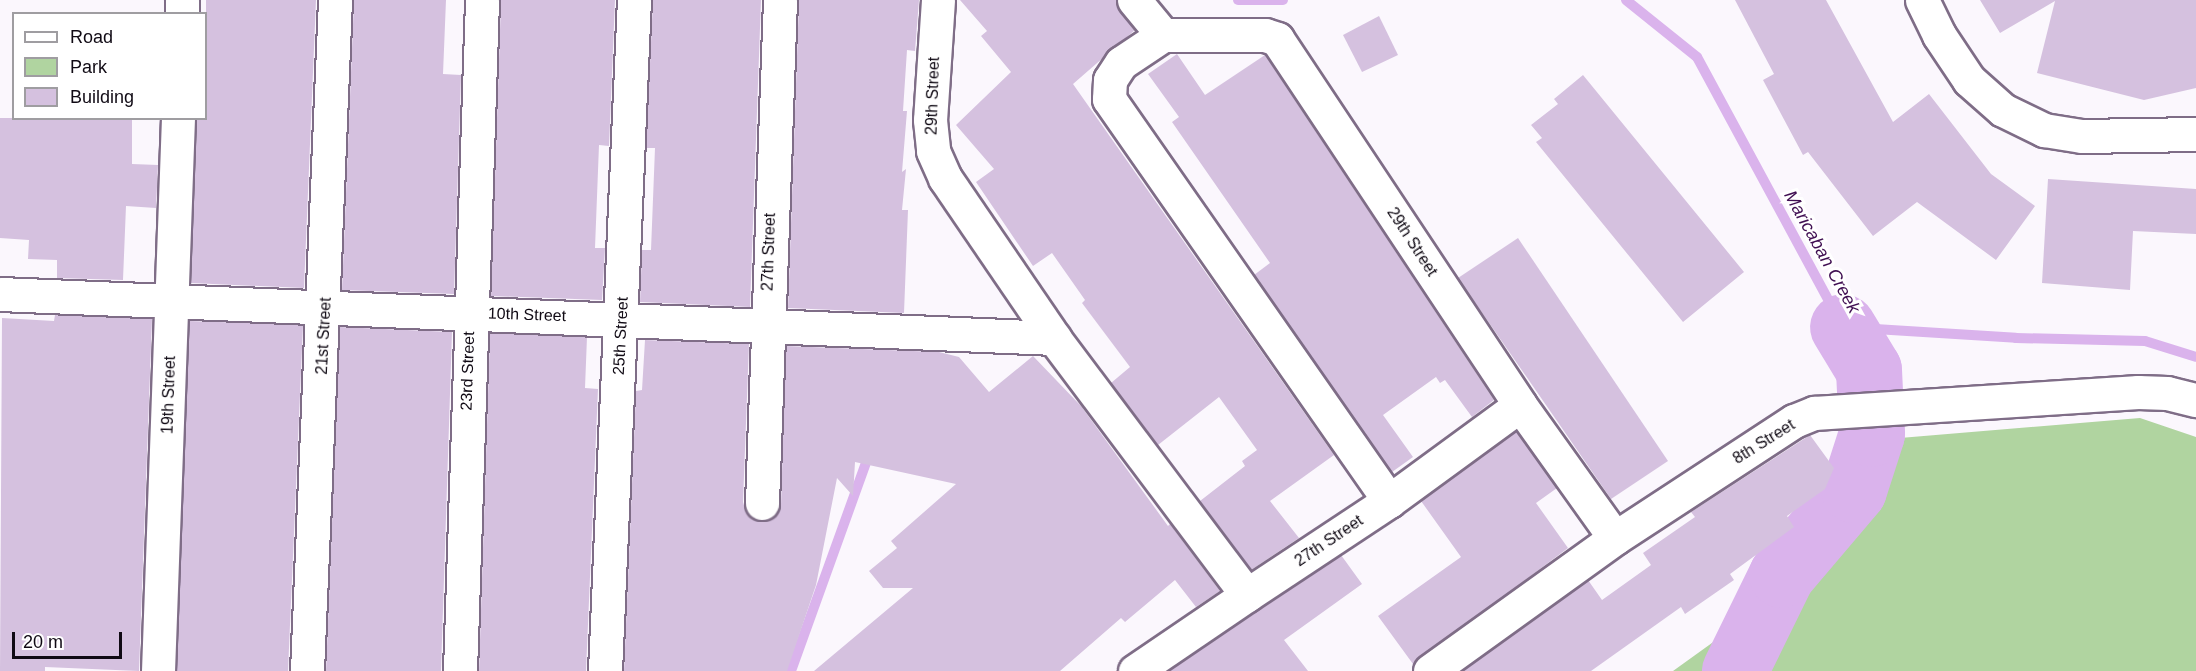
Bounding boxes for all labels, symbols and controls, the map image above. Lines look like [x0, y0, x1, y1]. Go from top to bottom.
legend [12, 12, 207, 120]
text: Road [70, 27, 113, 47]
text: Park [70, 57, 107, 77]
street label: 29th Street [922, 57, 944, 135]
text: Building [70, 87, 134, 107]
water label: Maricaban Creek [1779, 187, 1865, 317]
street label: 29th Street [1383, 204, 1441, 280]
street label: 27th Street [758, 213, 780, 291]
street label: 25th Street [609, 296, 633, 376]
street label: 21st Street [312, 297, 336, 375]
street label: 10th Street [488, 304, 566, 326]
street label: 23rd Street [457, 331, 479, 411]
street label: 19th Street [158, 356, 180, 434]
street label: 8th Street [1729, 415, 1799, 469]
street label: 27th Street [1291, 511, 1367, 571]
scale bar [15, 620, 124, 658]
text: 20 m [23, 632, 63, 652]

